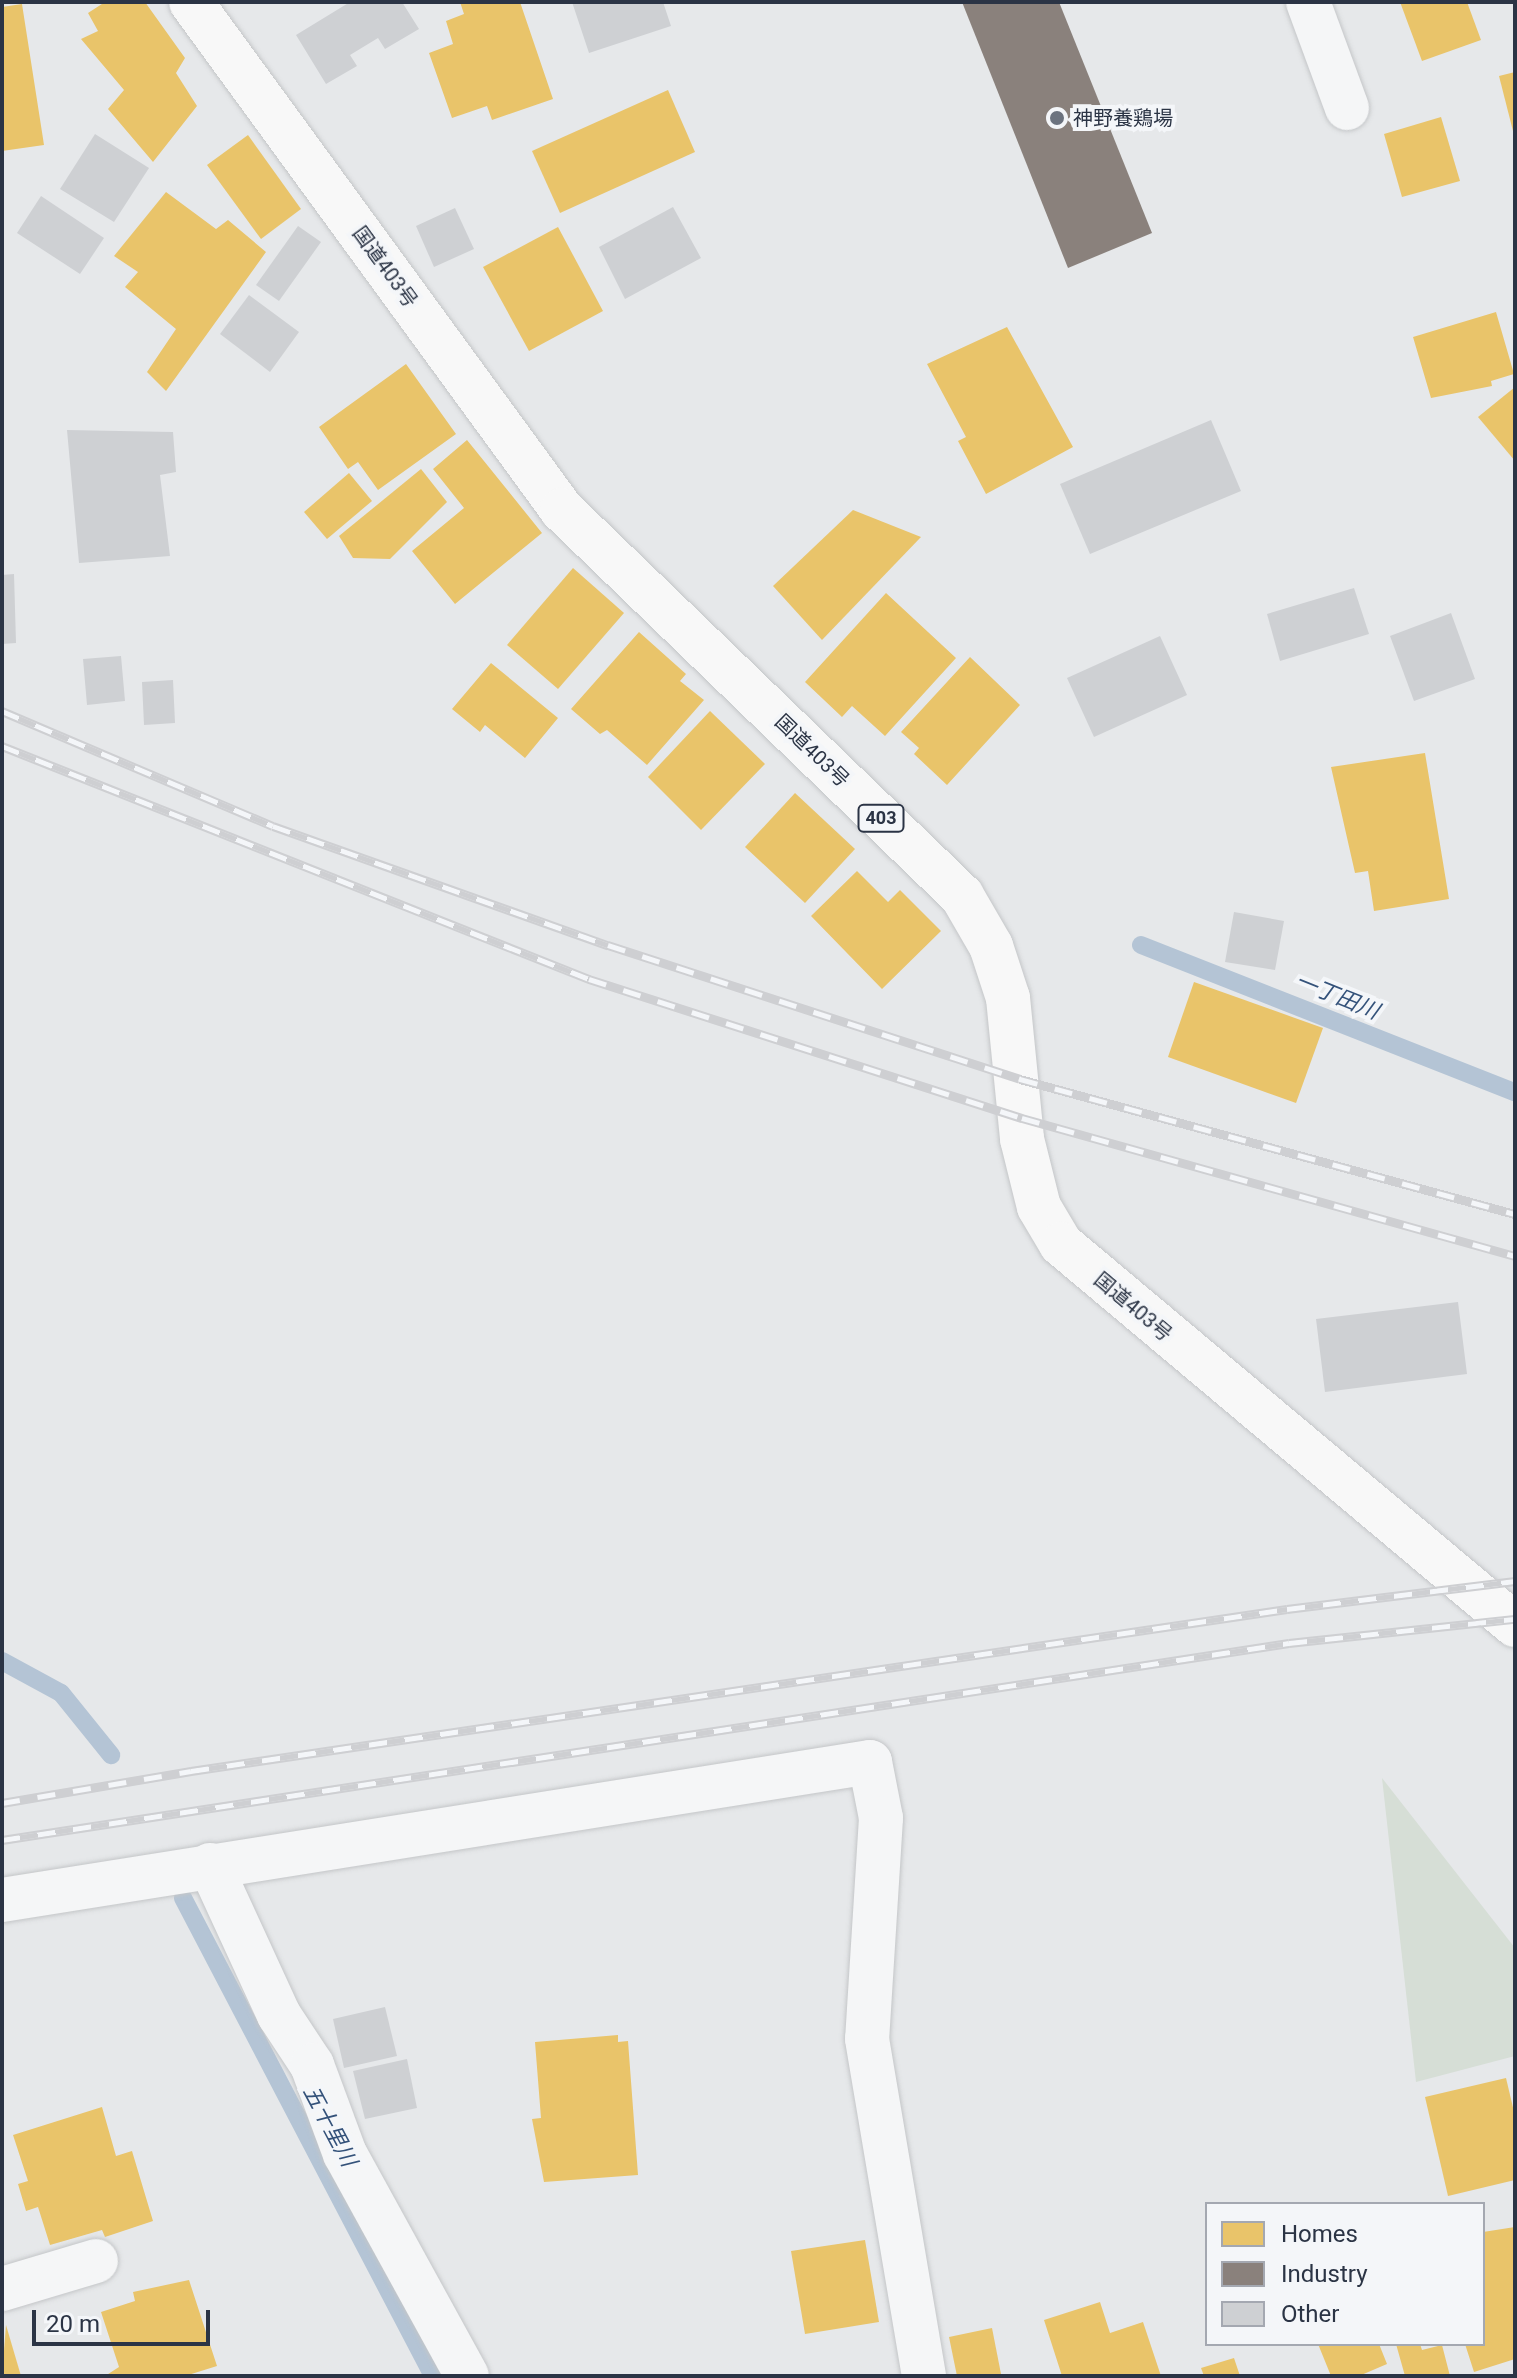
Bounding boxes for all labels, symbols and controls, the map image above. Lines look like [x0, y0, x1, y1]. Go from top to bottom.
place label: 神野養鶏場 [1073, 106, 1173, 130]
marker: 神野養鶏場 [1048, 109, 1066, 127]
street label: 国道403号 [348, 222, 422, 312]
street label: 国道403号 [770, 710, 854, 792]
road number: 403 [857, 804, 905, 832]
water label: 一丁田川 [1291, 967, 1383, 1025]
street label: 国道403号 [1089, 1268, 1177, 1346]
water label: 五十里川 [298, 2081, 362, 2171]
legend [1205, 2202, 1485, 2346]
text: Homes [1281, 2220, 1358, 2248]
text: Industry [1281, 2260, 1367, 2288]
scale bar [36, 2294, 214, 2344]
text: Other [1281, 2300, 1339, 2328]
text: 20 m [46, 2310, 100, 2338]

